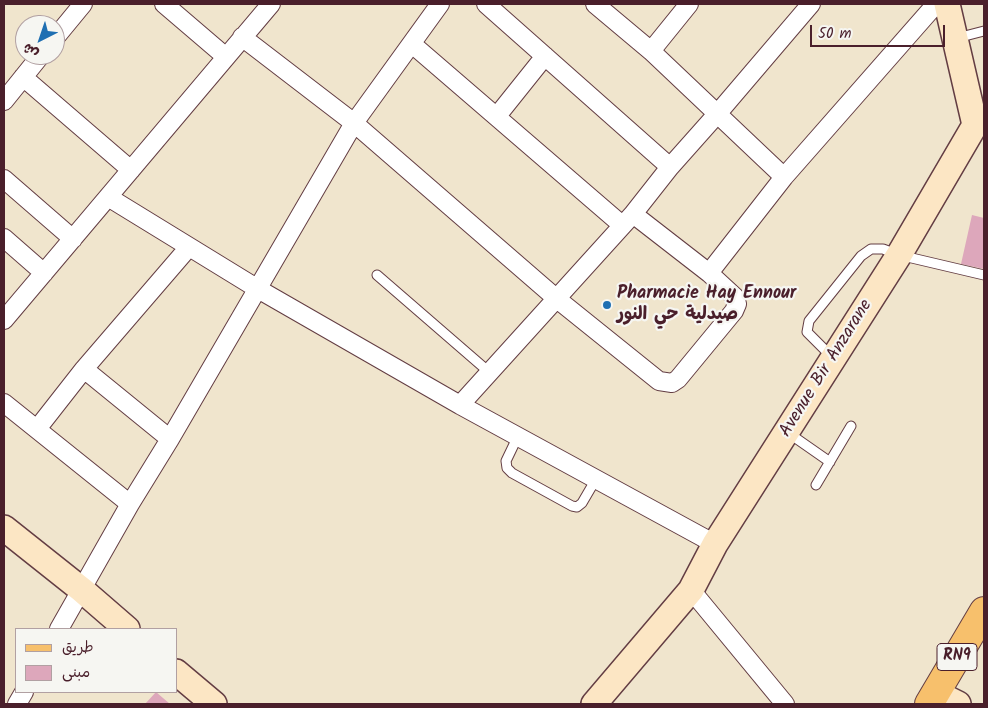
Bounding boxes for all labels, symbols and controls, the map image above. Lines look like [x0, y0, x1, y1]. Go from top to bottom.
north arrow [15, 15, 65, 65]
scale bar [813, 15, 948, 47]
text: 50 m [818, 22, 852, 46]
text: ش [18, 37, 44, 64]
place label: Pharmacie Hay Ennour صيدلية حي النور [617, 284, 796, 326]
street label: Avenue Bir Anzarane [776, 296, 878, 442]
marker: Pharmacie Hay Ennour صيدلية حي النور [601, 299, 613, 311]
legend [15, 628, 178, 693]
text: طريق [62, 636, 94, 660]
road number: RN9 [937, 644, 977, 670]
text: مبنى [62, 661, 90, 685]

